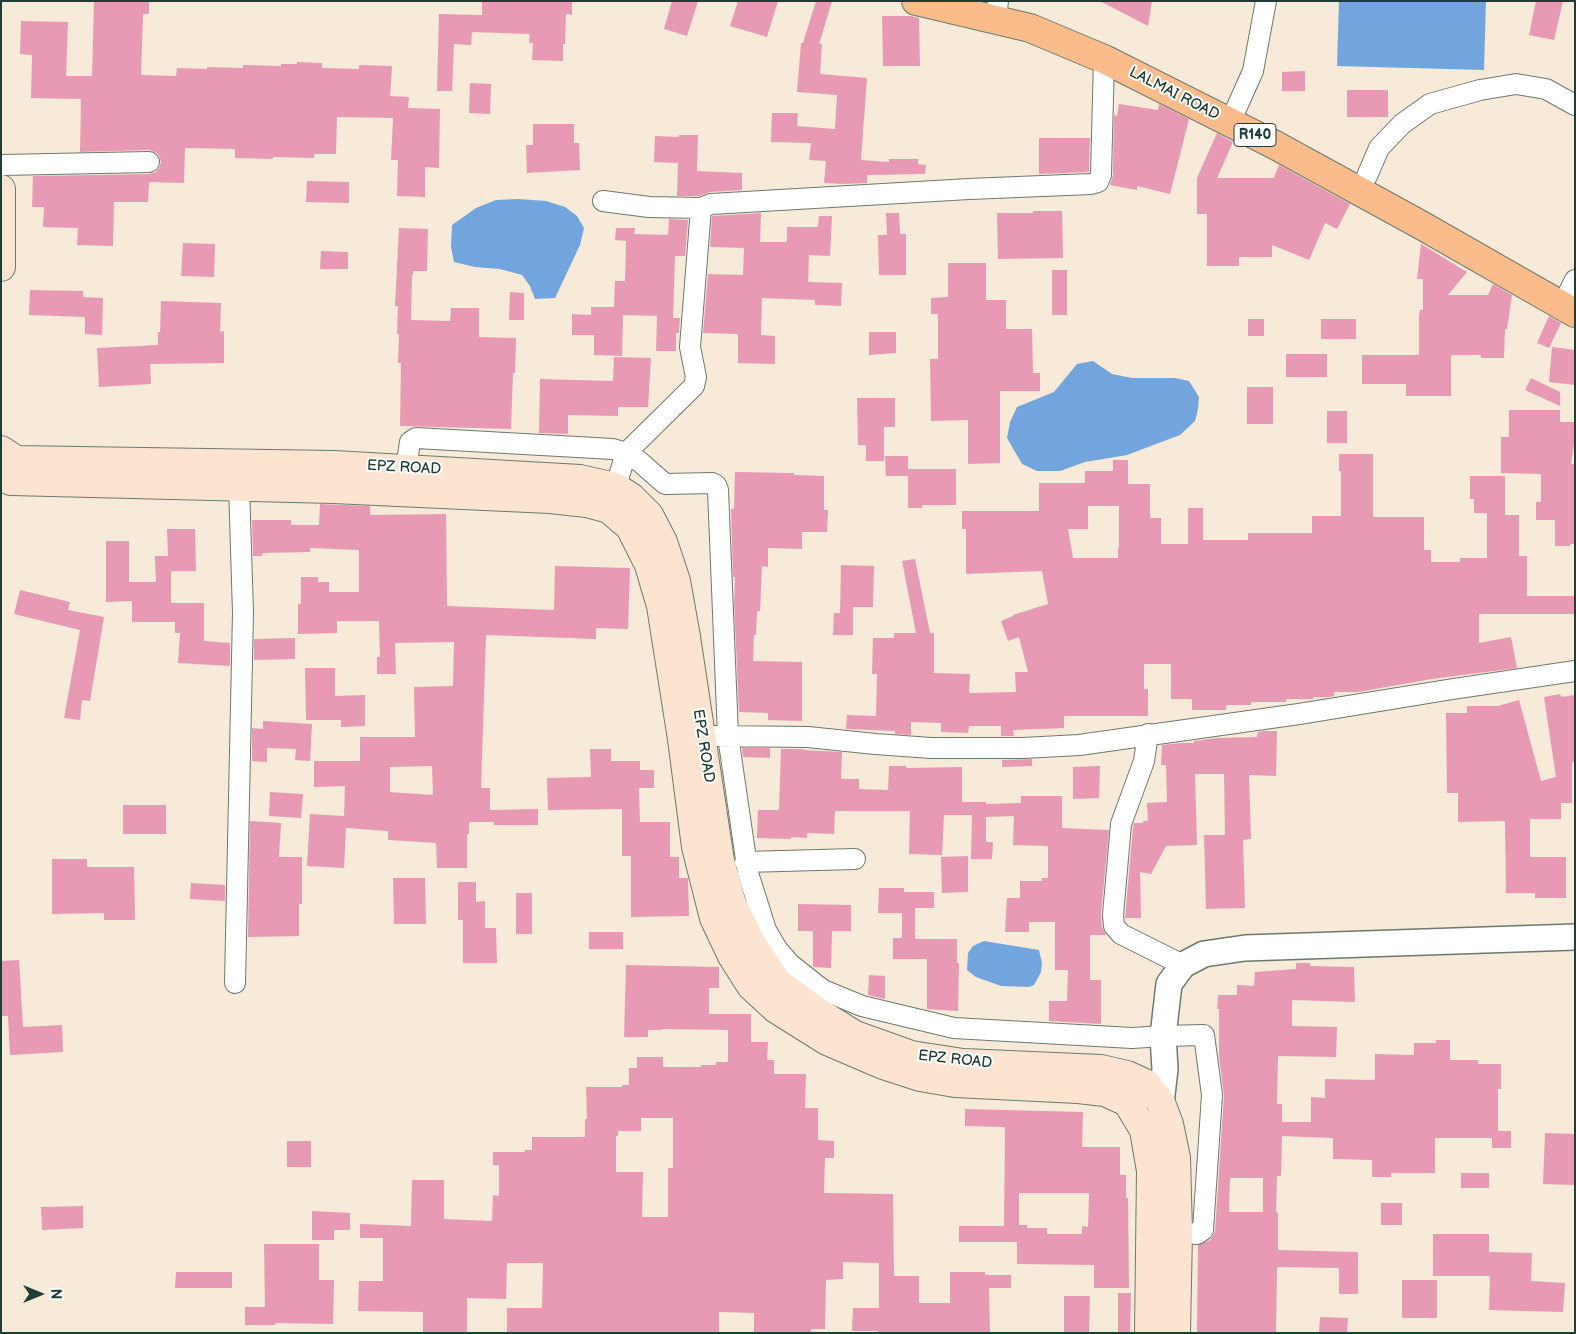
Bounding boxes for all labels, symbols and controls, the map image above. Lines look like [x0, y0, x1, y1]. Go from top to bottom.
street label: LALMAI ROAD [1126, 64, 1222, 124]
road number: R140 [1234, 124, 1276, 146]
street label: EPZ ROAD [366, 457, 442, 479]
street label: EPZ ROAD [688, 708, 718, 784]
street label: EPZ ROAD [917, 1047, 993, 1073]
north arrow [15, 1269, 65, 1319]
text: N [47, 1289, 64, 1299]

